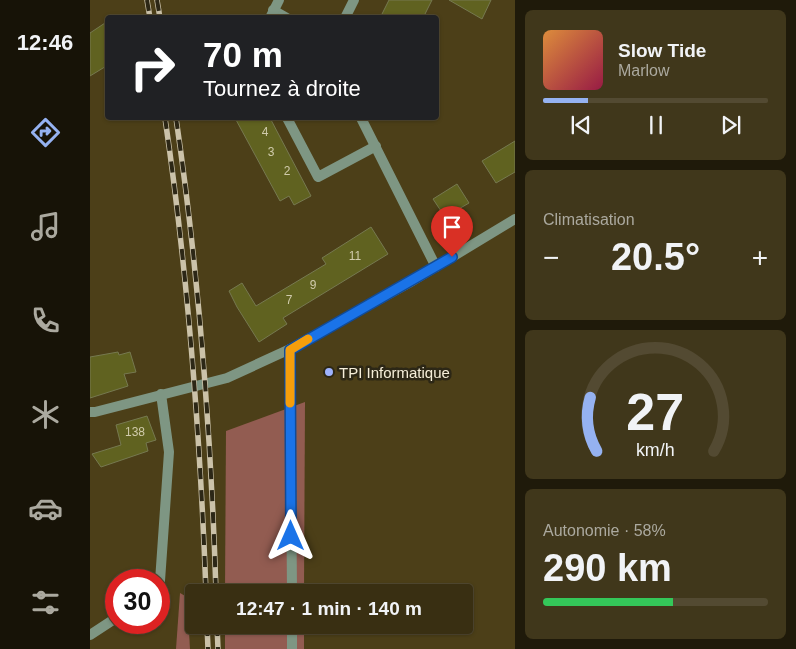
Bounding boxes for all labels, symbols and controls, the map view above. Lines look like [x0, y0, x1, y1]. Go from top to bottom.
text: 12:46 [17, 30, 73, 55]
icon: right [120, 35, 185, 100]
text: 70 m [203, 35, 283, 74]
text: Slow Tide [618, 40, 706, 61]
text: Marlow [618, 62, 670, 79]
text: Tournez à droite [203, 76, 361, 101]
icon: previous [567, 111, 595, 139]
icon: pause [642, 111, 670, 139]
icon: next [717, 111, 745, 139]
icon: directions [28, 115, 63, 150]
house number: 4 [262, 125, 269, 139]
house number: 3 [268, 145, 275, 159]
house number: 2 [284, 164, 291, 178]
pin [431, 206, 473, 257]
icon: music [28, 209, 63, 244]
text: Climatisation [543, 211, 635, 228]
icon: arrive [438, 213, 466, 241]
text: 20.5° [611, 236, 700, 278]
text: − [543, 242, 559, 273]
text: + [752, 242, 768, 273]
house number: 11 [349, 249, 362, 263]
house number: 9 [310, 278, 317, 292]
house number: 7 [286, 293, 293, 307]
icon: phone [28, 303, 63, 338]
place label: TPI Informatique [339, 364, 450, 381]
marker: TPI Informatique [323, 366, 335, 378]
text: 27 [627, 383, 684, 441]
icon: climate [28, 397, 63, 432]
house number: 138 [125, 425, 145, 439]
text: km/h [636, 440, 675, 460]
icon: car [28, 491, 63, 526]
position arrow [264, 509, 316, 561]
text: Autonomie · 58% [543, 522, 666, 539]
text: 290 km [543, 547, 672, 589]
speed limit sign: 30 [105, 569, 170, 634]
icon: filters [28, 585, 63, 620]
text: 12:47 · 1 min · 140 m [236, 598, 422, 619]

